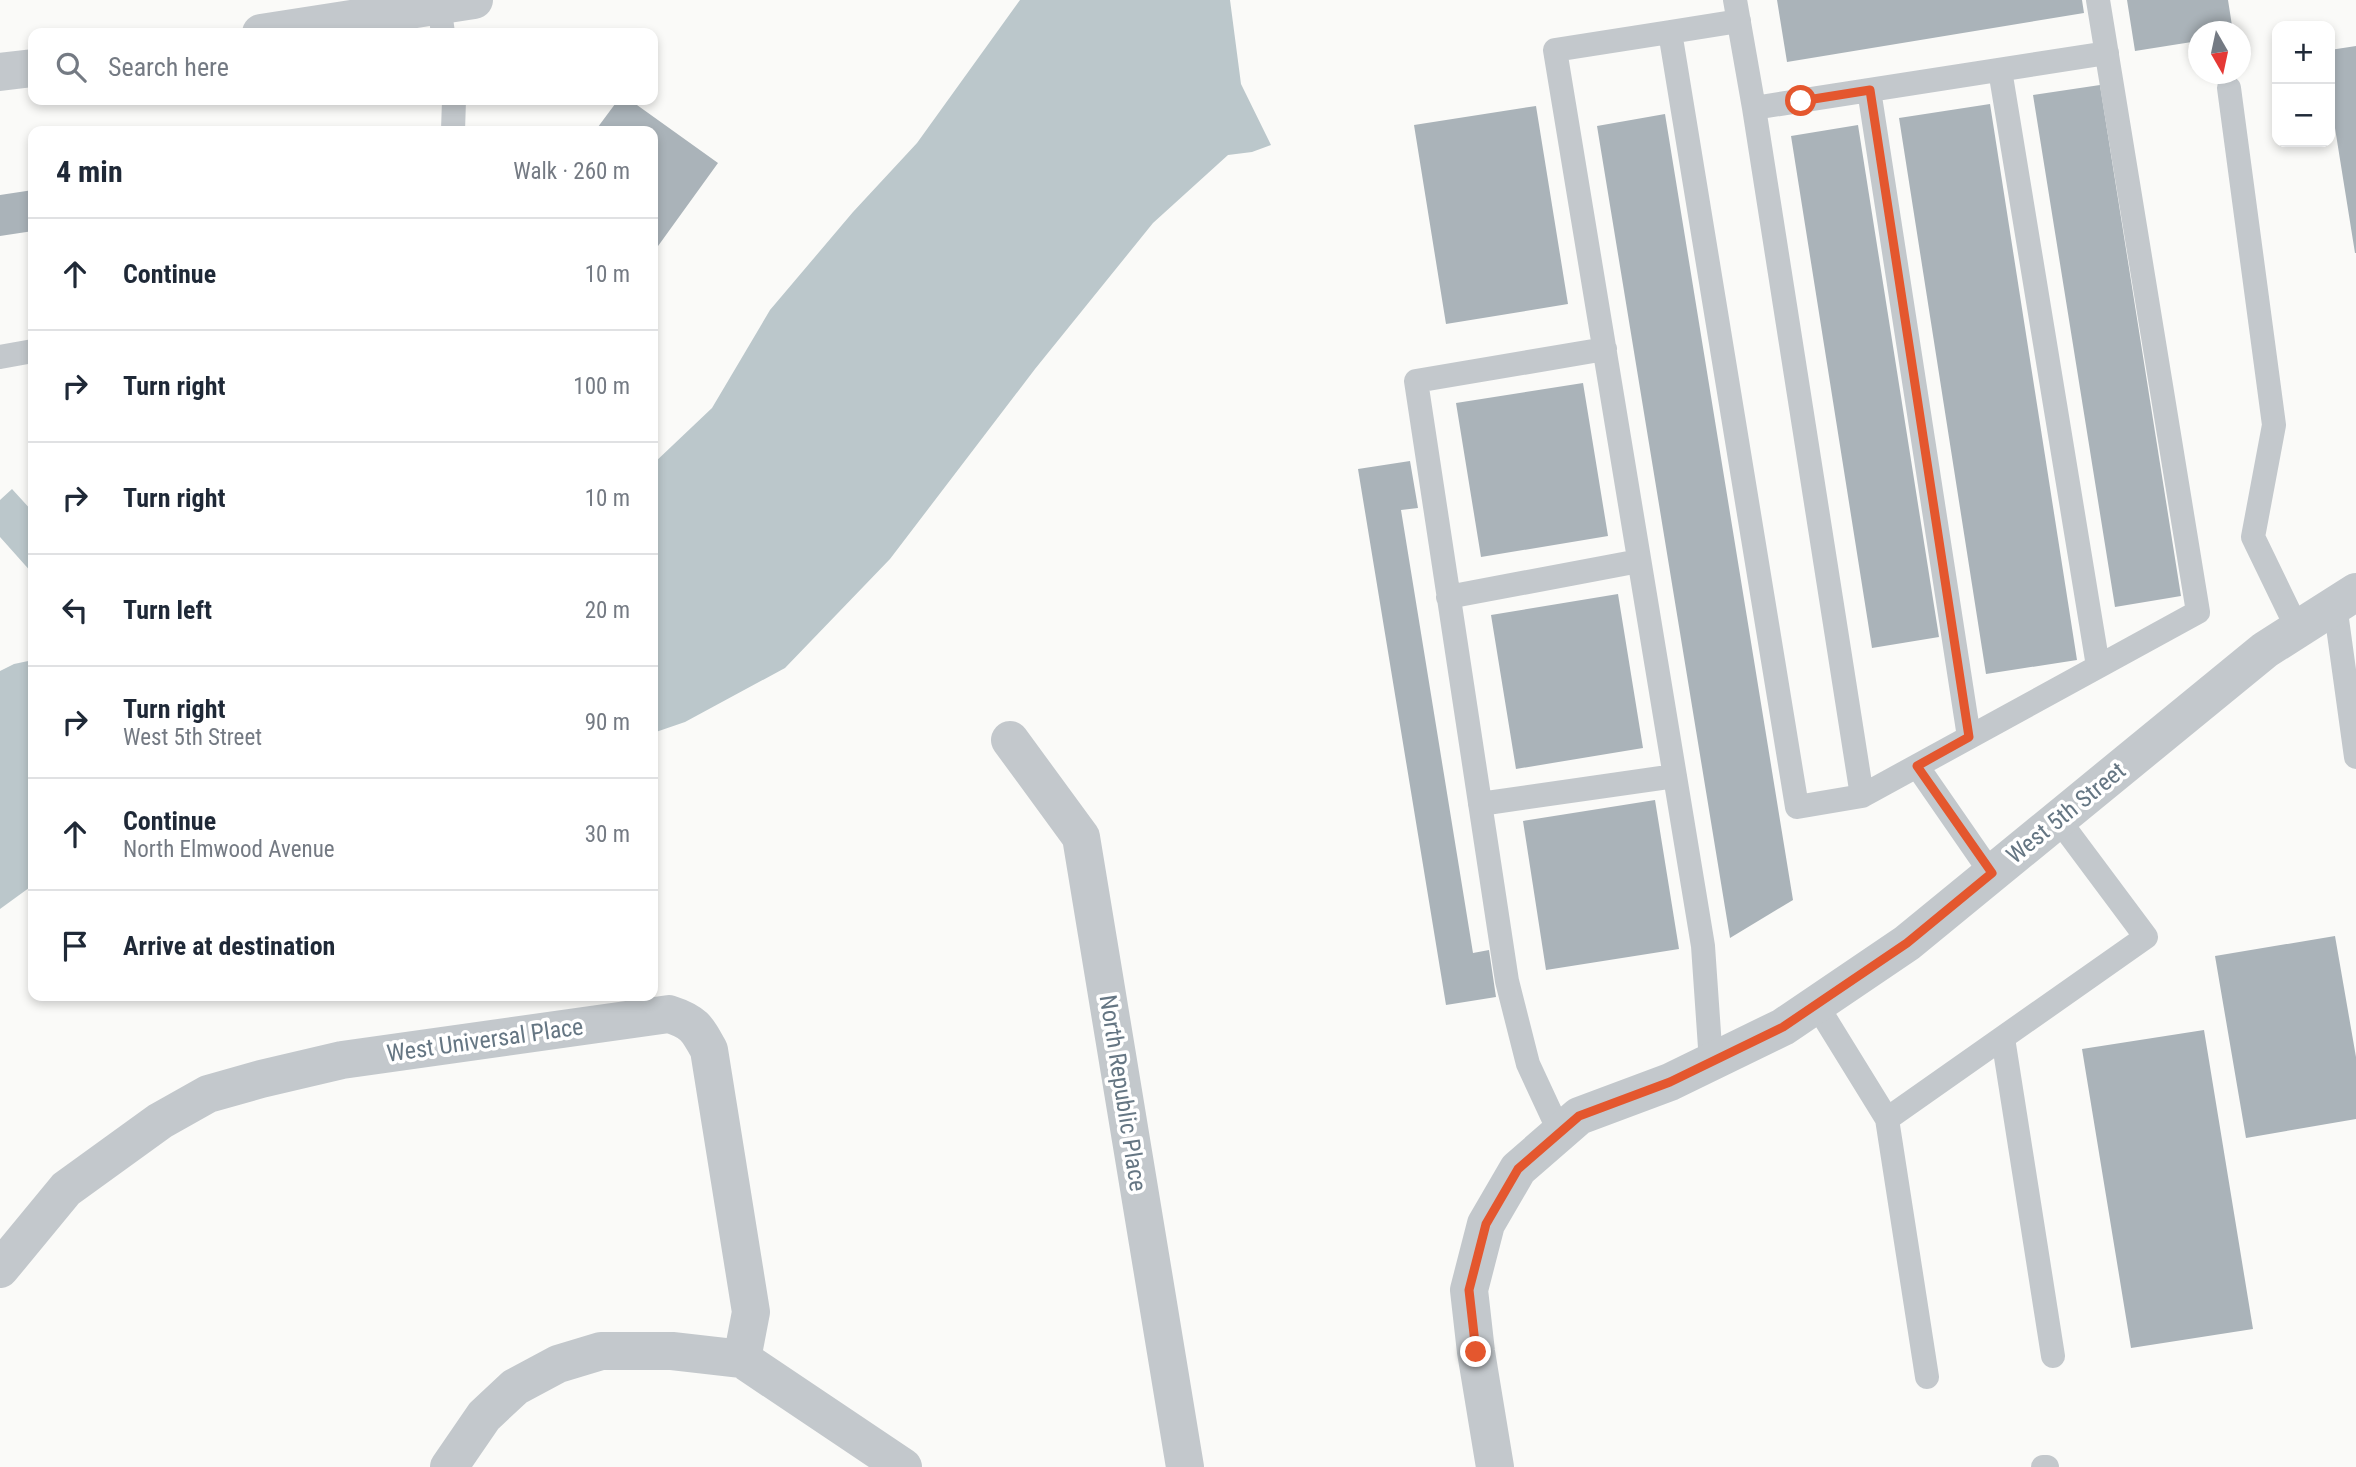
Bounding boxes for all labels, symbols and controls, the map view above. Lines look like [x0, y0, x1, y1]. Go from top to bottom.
north arrow [2188, 21, 2251, 84]
map controls [2272, 21, 2335, 147]
button: + [2272, 21, 2335, 84]
search box [28, 28, 658, 105]
icon: search [52, 48, 90, 86]
text: Search here [108, 52, 229, 82]
button: − [2272, 84, 2335, 147]
route start [1785, 85, 1816, 116]
text: 4 min [56, 154, 123, 189]
text: Walk · 260 m [513, 158, 630, 185]
icon: ahead [56, 255, 94, 293]
text: Continue [123, 259, 216, 289]
text: 10 m [585, 261, 630, 288]
icon: right [56, 367, 94, 405]
text: Turn right [123, 371, 225, 401]
text: 100 m [573, 373, 630, 400]
icon: right [56, 479, 94, 517]
text: Turn right [123, 483, 225, 513]
text: 10 m [585, 485, 630, 512]
icon: left [56, 591, 94, 629]
text: Turn left [123, 595, 212, 625]
text: 20 m [585, 597, 630, 624]
text: Turn right [123, 694, 225, 724]
icon: right [56, 703, 94, 741]
text: 90 m [585, 709, 630, 736]
text: West 5th Street [123, 724, 262, 751]
street label: West 5th Street [2001, 756, 2131, 870]
text: Continue [123, 806, 216, 836]
icon: ahead [56, 815, 94, 853]
text: 30 m [585, 821, 630, 848]
text: North Elmwood Avenue [123, 836, 335, 863]
icon: arrive [56, 927, 94, 965]
text: Arrive at destination [123, 931, 335, 961]
street label: North Republic Place [1094, 993, 1152, 1193]
street label: West Universal Place [385, 1012, 585, 1068]
route end [1460, 1336, 1491, 1367]

